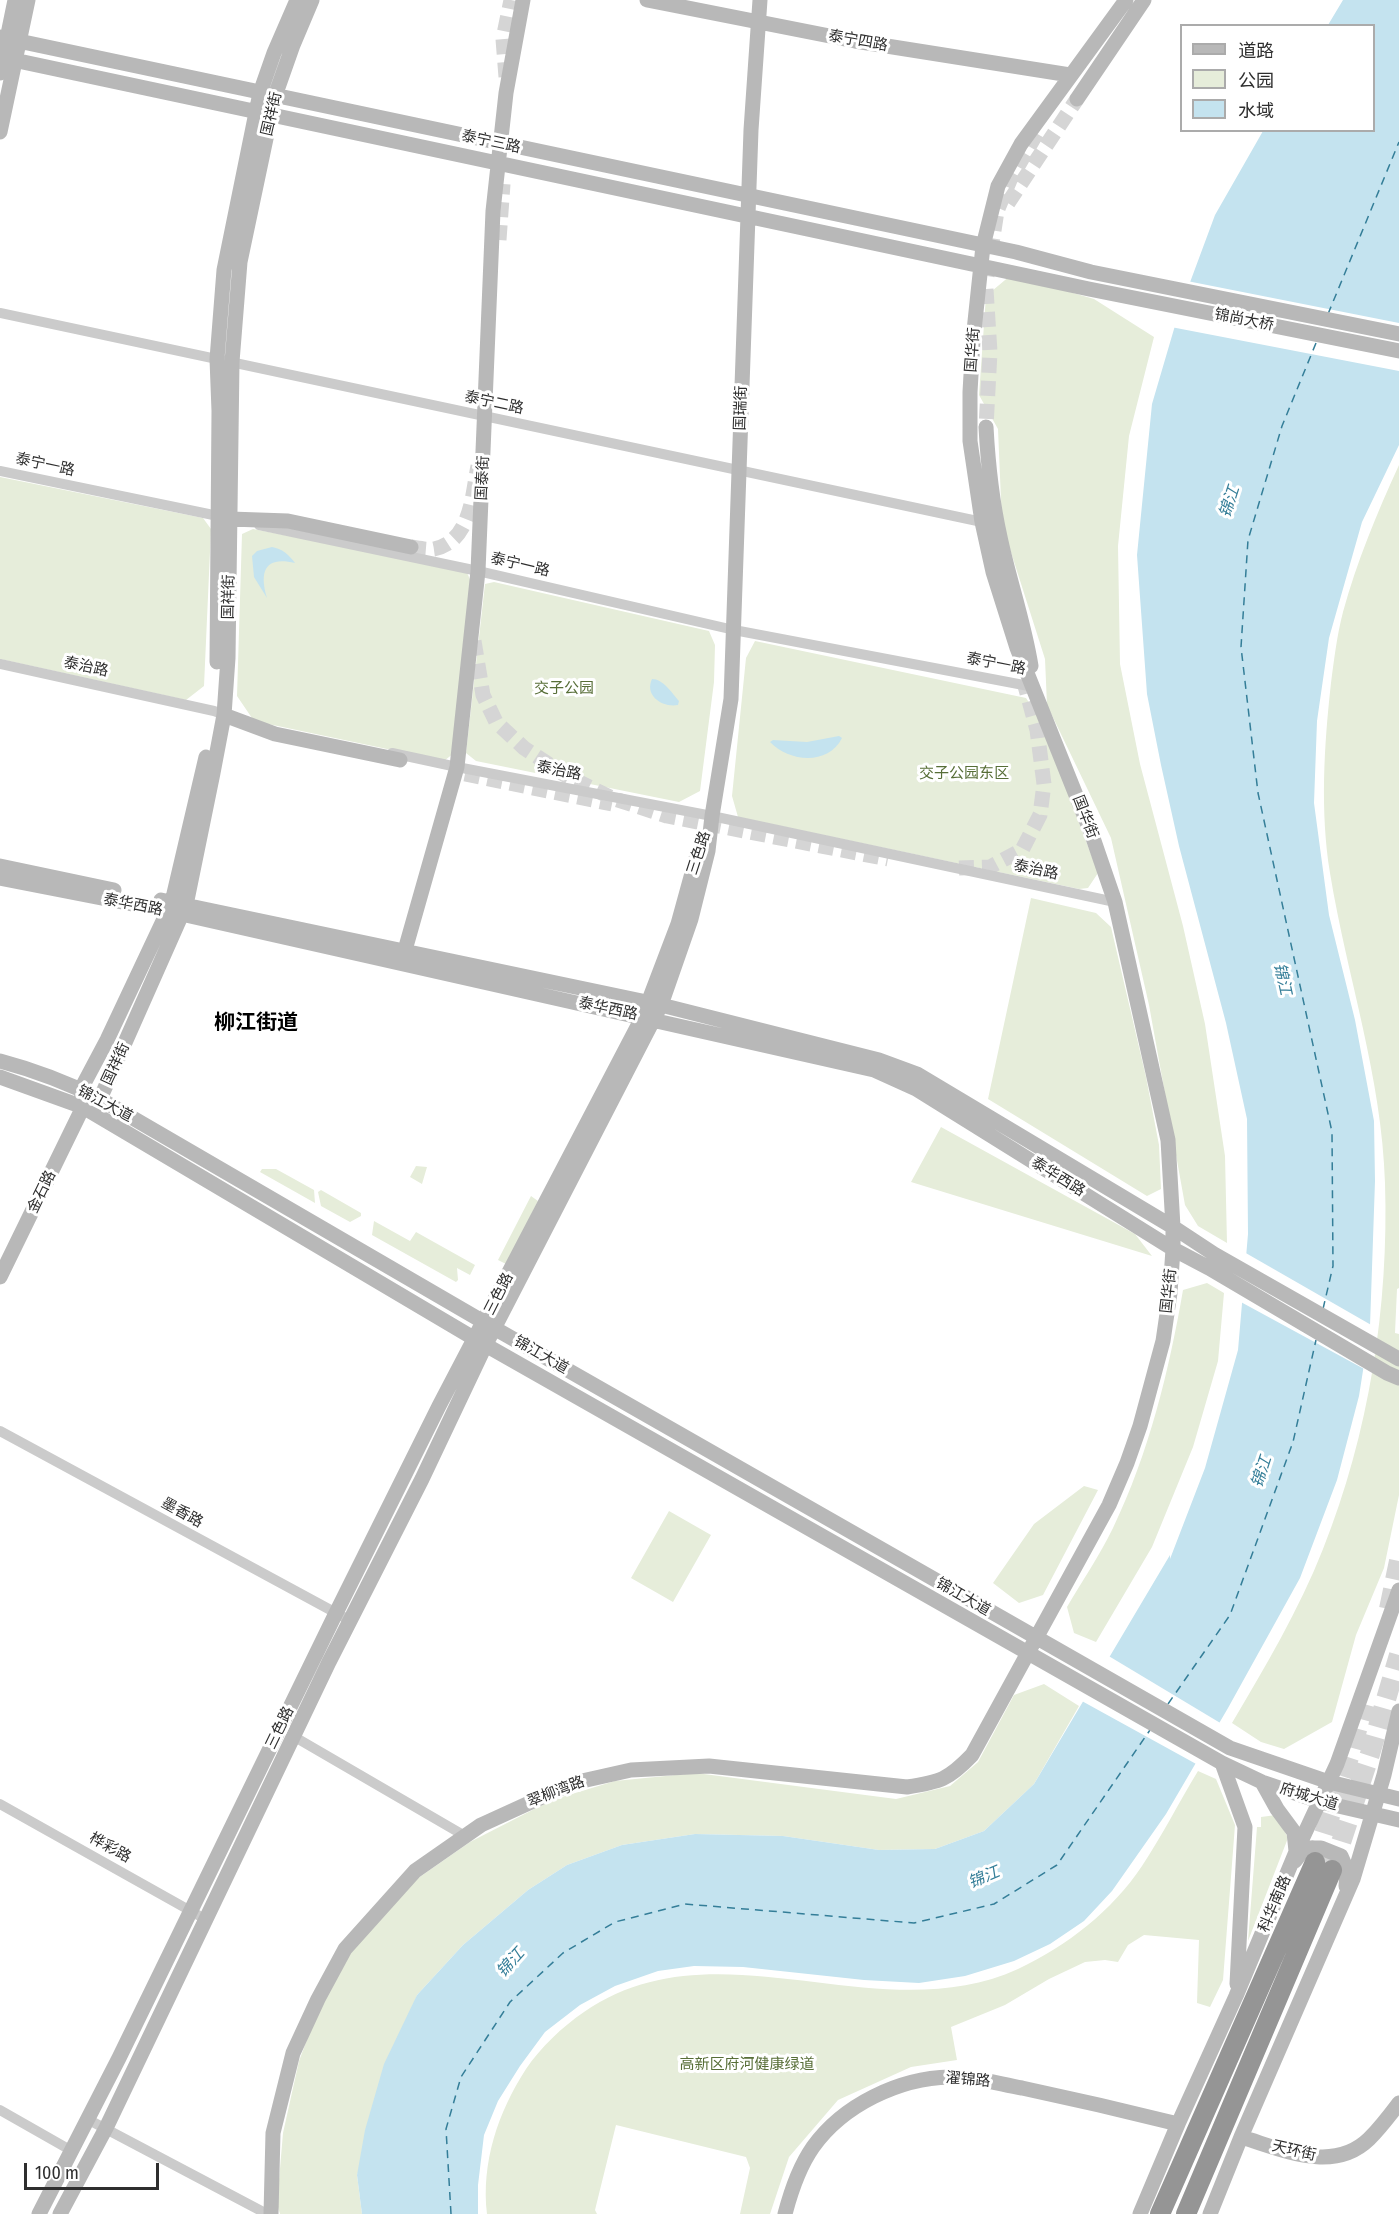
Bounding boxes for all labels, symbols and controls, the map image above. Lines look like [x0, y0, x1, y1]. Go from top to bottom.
legend [1180, 24, 1375, 132]
street label: 泰宁四路 [827, 27, 889, 55]
text: 道路 [1238, 40, 1274, 62]
text: 公园 [1238, 70, 1274, 92]
street label: 国祥街 [258, 90, 286, 138]
text: 水域 [1238, 100, 1274, 122]
street label: 泰宁三路 [460, 127, 522, 157]
street label: 锦尚大桥 [1213, 305, 1275, 335]
street label: 国华街 [962, 327, 984, 373]
street label: 国瑞街 [731, 385, 751, 431]
street label: 泰宁二路 [463, 388, 525, 418]
street label: 泰宁一路 [14, 450, 76, 480]
street label: 国泰街 [473, 455, 493, 501]
water label: 锦江 [1216, 484, 1244, 520]
street label: 泰宁一路 [489, 549, 551, 581]
street label: 国祥街 [220, 574, 238, 620]
street label: 泰宁一路 [965, 649, 1027, 679]
street label: 泰治路 [62, 654, 110, 680]
park label: 交子公园 [534, 680, 594, 698]
street label: 泰治路 [535, 758, 583, 784]
park label: 交子公园东区 [919, 765, 1009, 783]
street label: 国华街 [1069, 793, 1101, 841]
street label: 三色路 [683, 829, 715, 877]
street label: 泰治路 [1012, 857, 1060, 883]
street label: 泰华西路 [102, 890, 164, 920]
water label: 锦江 [1269, 961, 1295, 997]
street label: 泰华西路 [577, 994, 639, 1024]
district label: 柳江街道 [214, 1010, 298, 1036]
street label: 国祥街 [98, 1040, 134, 1088]
street label: 锦江大道 [74, 1082, 136, 1126]
street label: 泰华西路 [1028, 1153, 1088, 1201]
street label: 金石路 [24, 1168, 60, 1216]
street label: 国华街 [1158, 1268, 1180, 1314]
street label: 三色路 [481, 1270, 517, 1318]
street label: 锦江大道 [511, 1332, 571, 1378]
water label: 锦江 [1248, 1454, 1276, 1490]
street label: 墨香路 [158, 1494, 206, 1532]
street label: 锦江大道 [933, 1574, 993, 1620]
street label: 三色路 [262, 1704, 298, 1752]
street label: 翠柳湾路 [525, 1773, 587, 1811]
street label: 府城大道 [1278, 1780, 1340, 1814]
street label: 桦彩路 [86, 1829, 134, 1867]
water label: 锦江 [966, 1863, 1002, 1893]
street label: 科华南路 [1255, 1873, 1295, 1935]
water label: 锦江 [493, 1945, 529, 1981]
park label: 高新区府河健康绿道 [680, 2056, 814, 2074]
street label: 濯锦路 [945, 2069, 991, 2091]
street label: 天环街 [1270, 2137, 1318, 2165]
scale bar [27, 2151, 162, 2189]
text: 100 m [35, 2162, 79, 2184]

